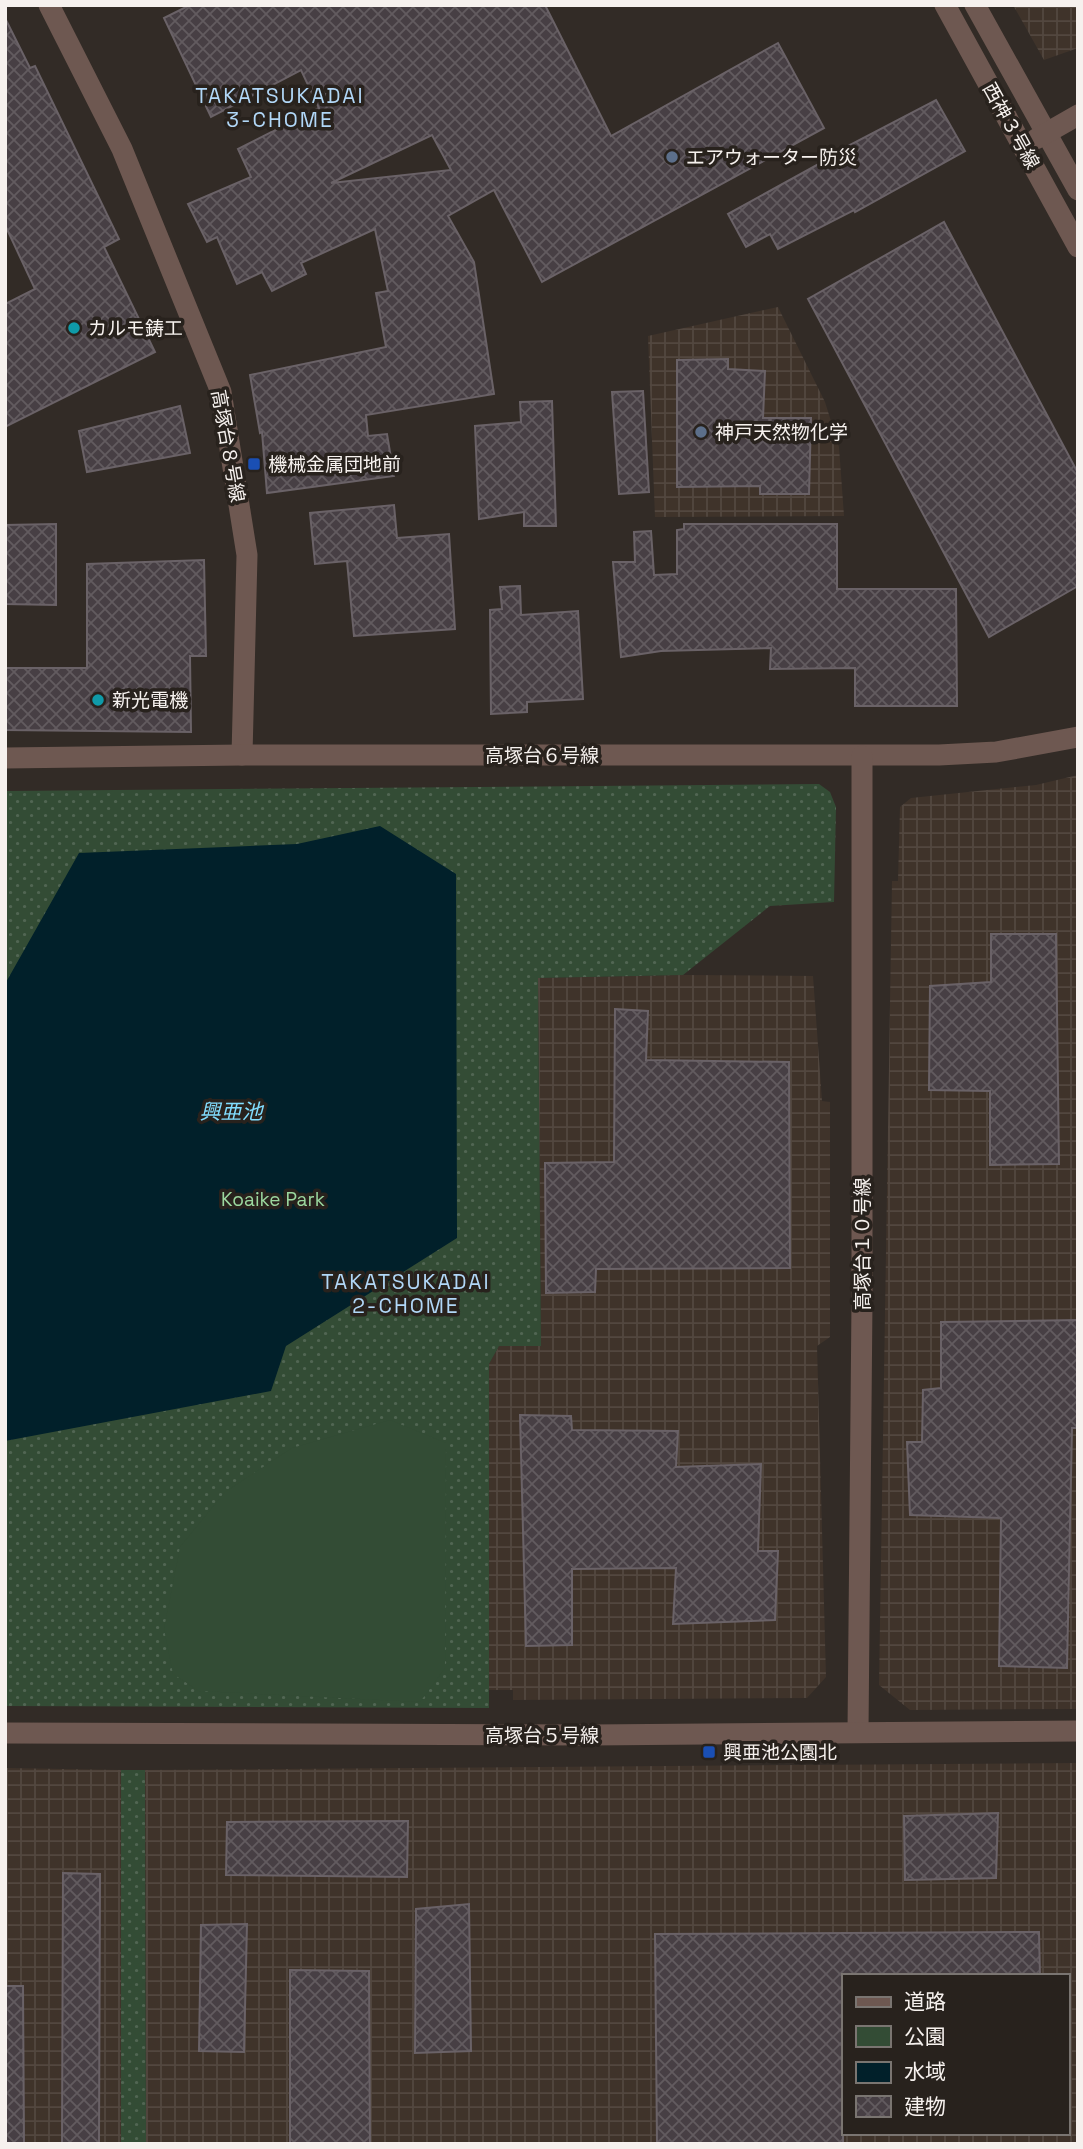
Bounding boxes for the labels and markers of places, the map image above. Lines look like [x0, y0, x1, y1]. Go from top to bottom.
place label: エアウォーター防災 [686, 145, 857, 170]
marker: エアウォーター防災 [664, 149, 680, 165]
place label: カルモ鋳工 [88, 316, 183, 341]
marker: カルモ鋳工 [66, 320, 82, 336]
place label: 神戸天然物化学 [715, 420, 848, 445]
marker: 神戸天然物化学 [693, 424, 709, 440]
place label: 機械金属団地前 [268, 452, 401, 477]
marker: 機械金属団地前 [246, 456, 262, 472]
place label: 新光電機 [112, 688, 188, 713]
marker: 新光電機 [90, 692, 106, 708]
place label: 興亜池公園北 [723, 1740, 837, 1765]
marker: 興亜池公園北 [701, 1744, 717, 1760]

